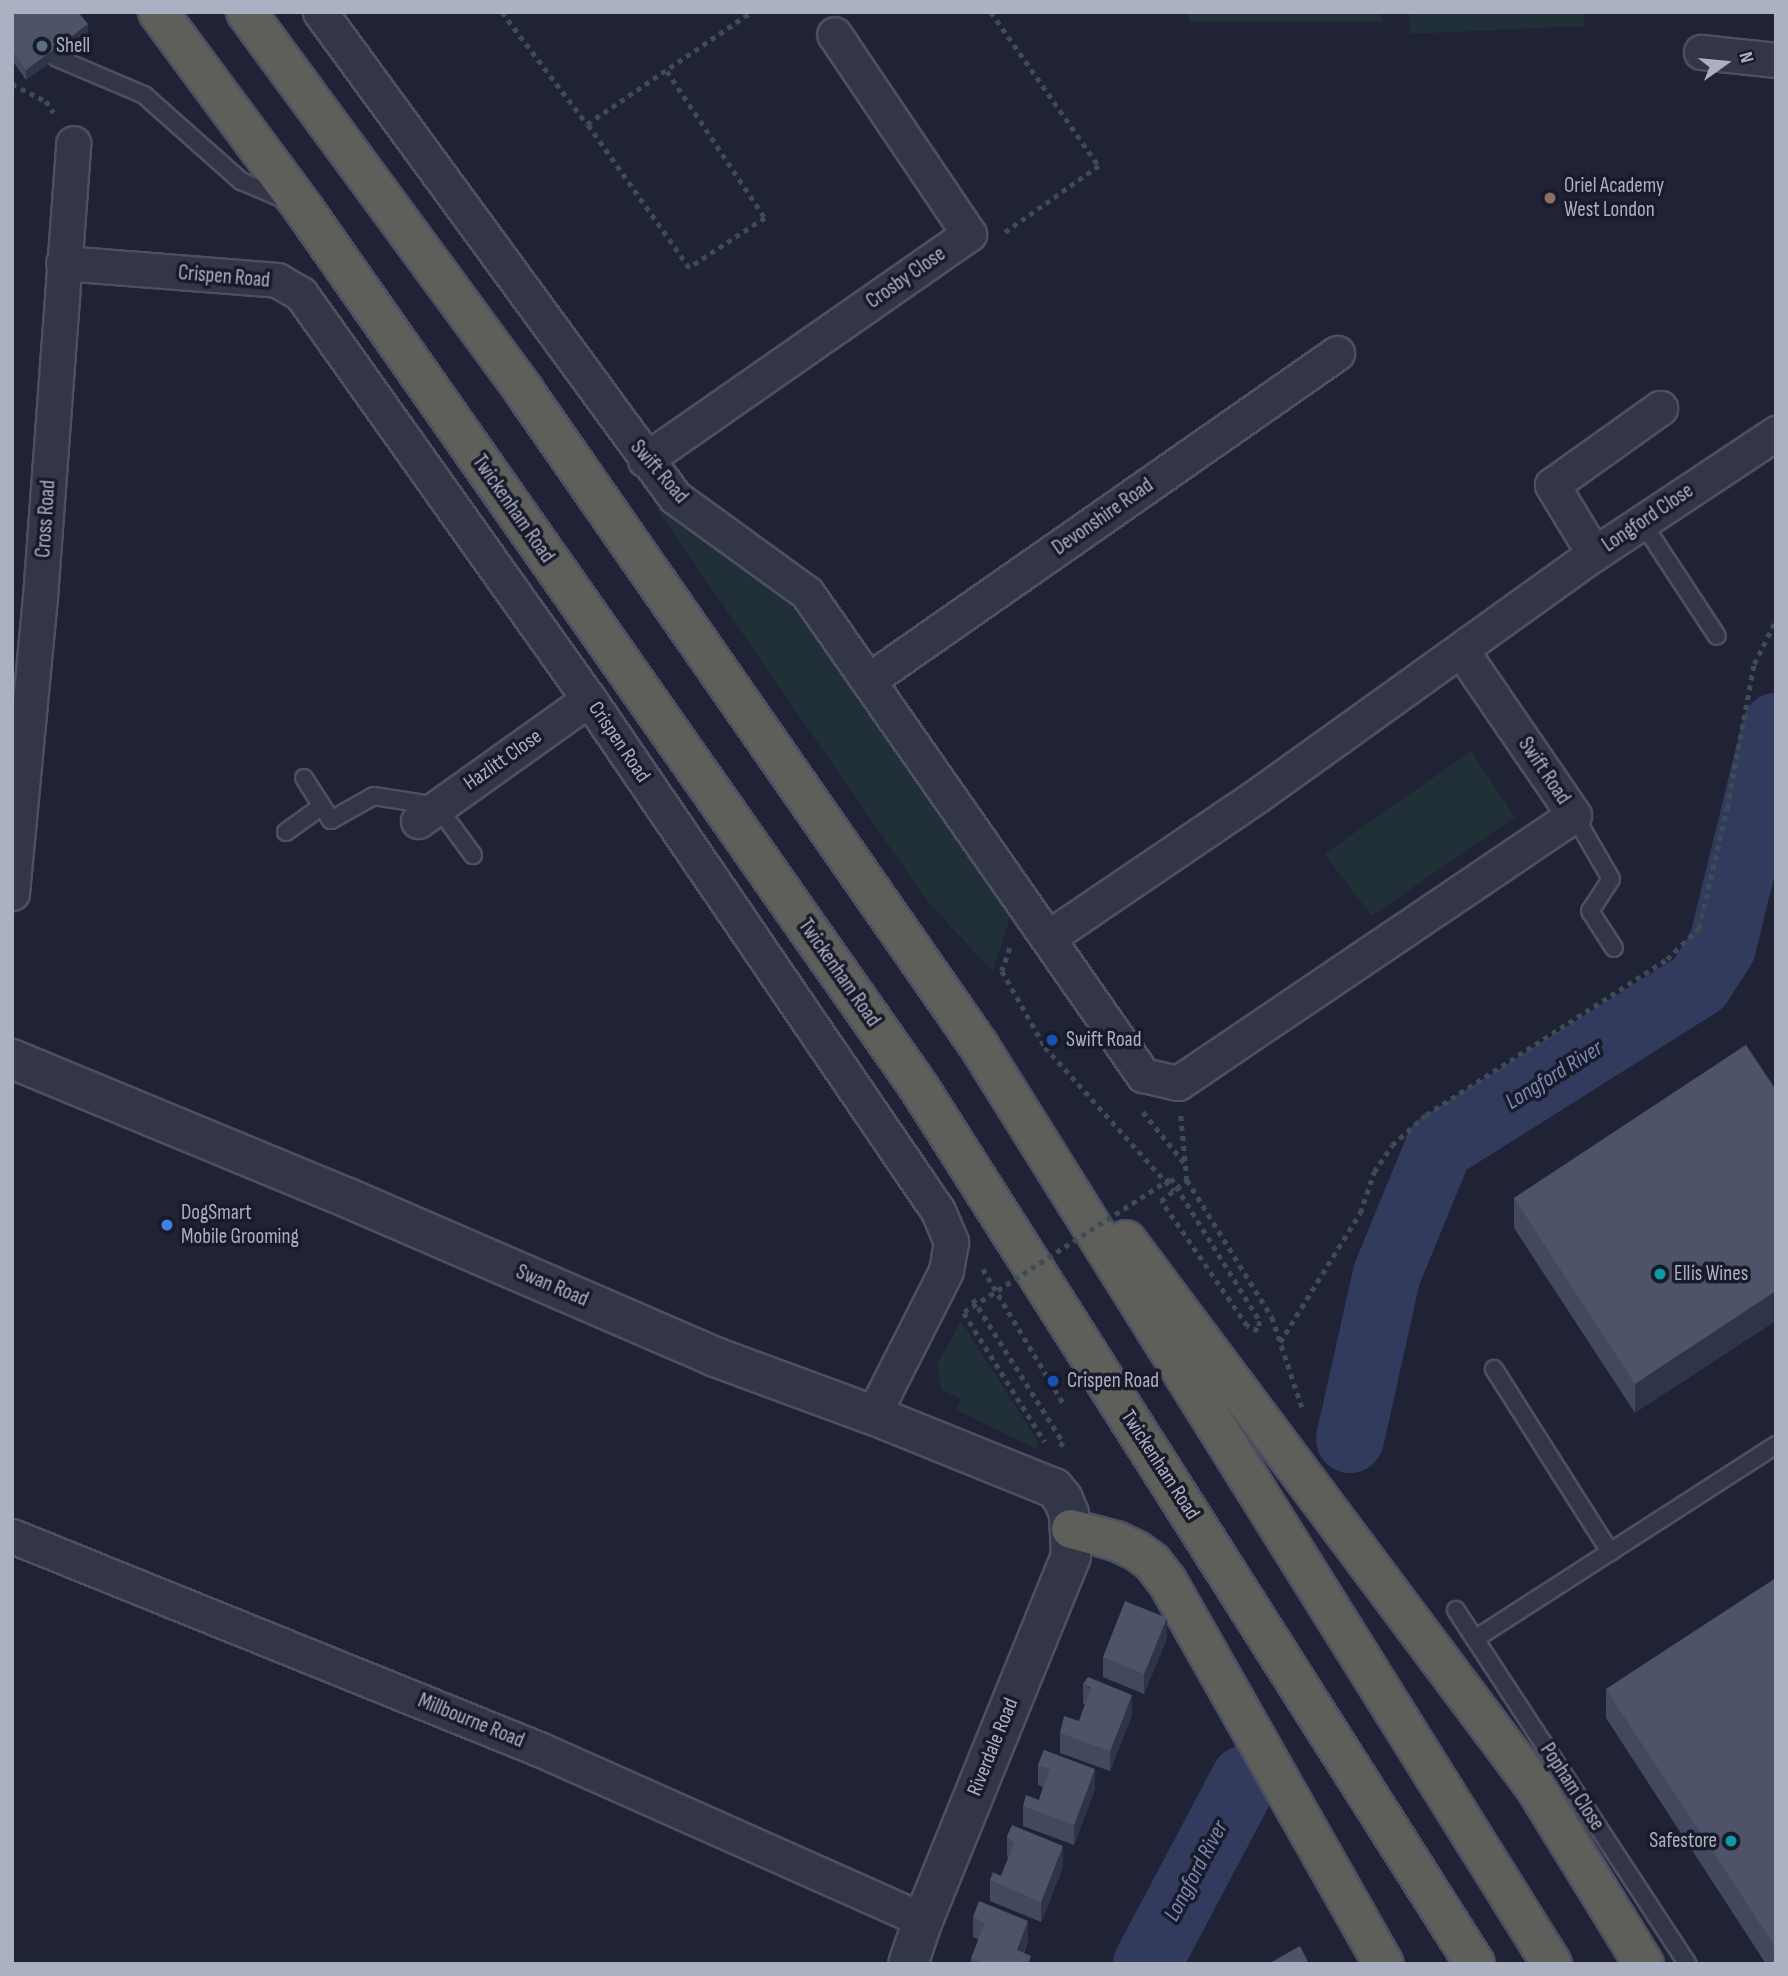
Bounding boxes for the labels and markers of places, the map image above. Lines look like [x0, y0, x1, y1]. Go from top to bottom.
place label: Shell [56, 33, 90, 59]
marker: Shell [34, 38, 50, 54]
place label: Oriel Academy West London [1564, 173, 1664, 223]
marker: Oriel Academy West London [1542, 190, 1558, 206]
place label: Swift Road [1066, 1027, 1141, 1053]
marker: Swift Road [1044, 1032, 1060, 1048]
place label: DogSmart Mobile Grooming [181, 1200, 299, 1250]
marker: DogSmart Mobile Grooming [159, 1217, 175, 1233]
place label: Ellis Wines [1674, 1261, 1748, 1287]
marker: Ellis Wines [1652, 1266, 1668, 1282]
place label: Crispen Road [1067, 1368, 1159, 1394]
marker: Crispen Road [1045, 1373, 1061, 1389]
place label: Safestore [1649, 1828, 1717, 1854]
marker: Safestore [1723, 1833, 1739, 1849]

